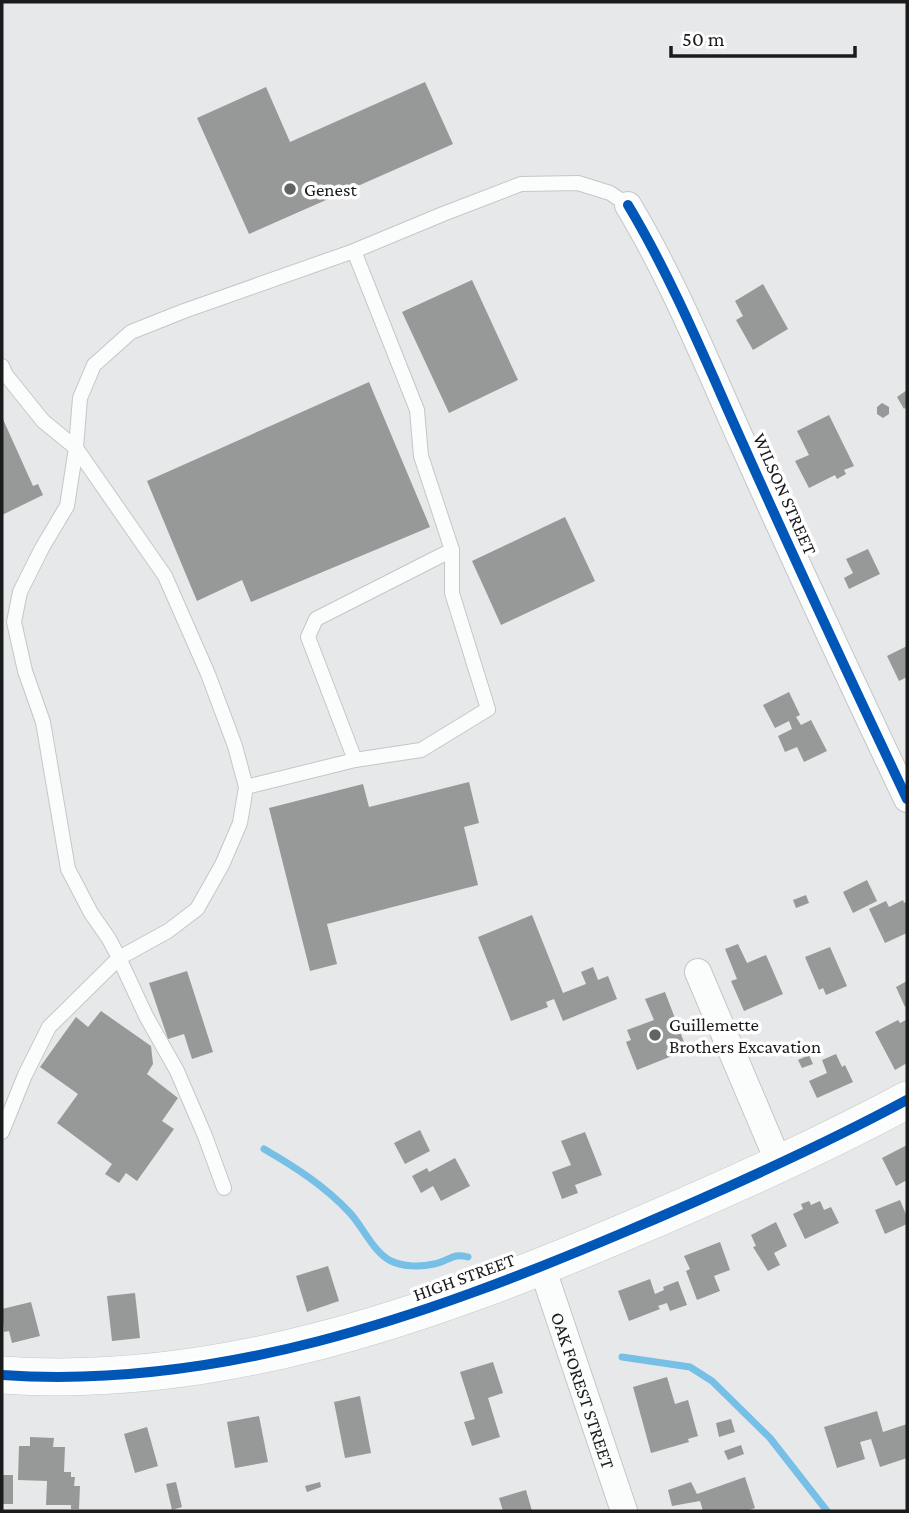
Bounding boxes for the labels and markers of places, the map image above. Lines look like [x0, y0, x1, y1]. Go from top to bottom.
place label: Genest [304, 179, 357, 200]
marker: Genest [282, 181, 298, 197]
place label: Guillemette Brothers Excavation [669, 1014, 821, 1057]
marker: Guillemette Brothers Excavation [647, 1027, 663, 1043]

